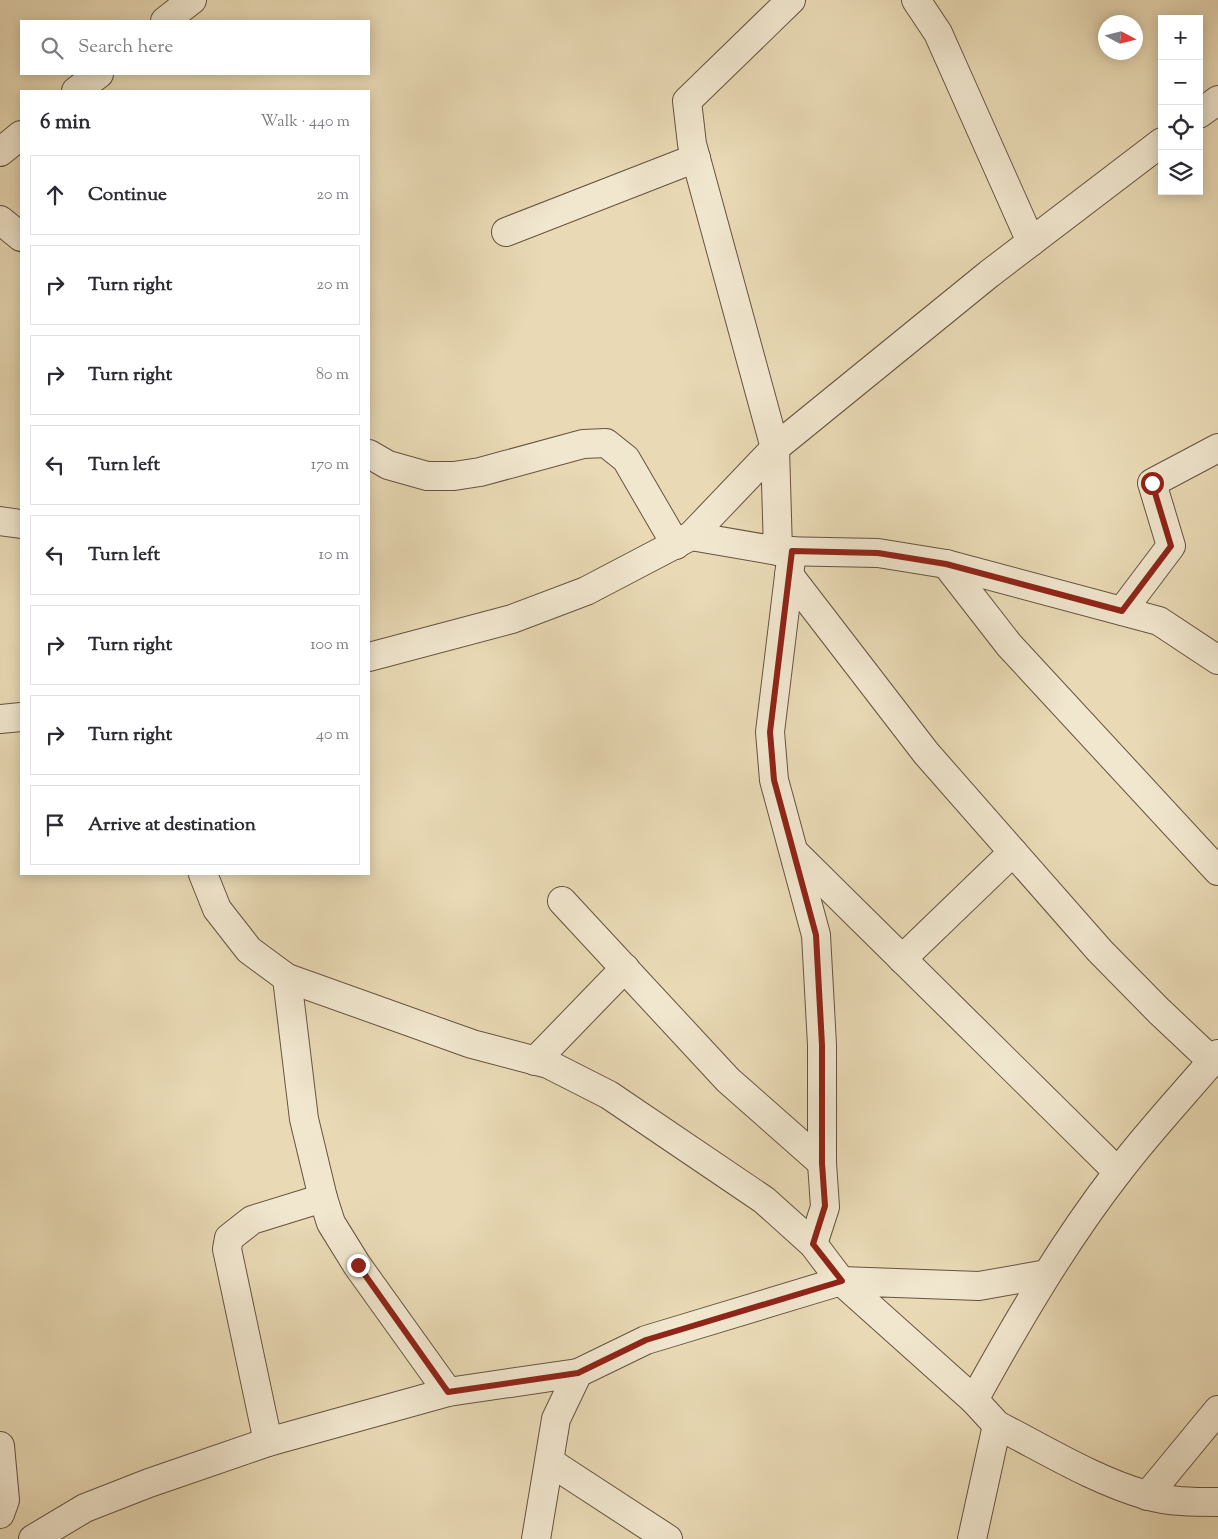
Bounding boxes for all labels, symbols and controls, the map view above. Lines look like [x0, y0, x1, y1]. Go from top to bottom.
north arrow [1098, 15, 1143, 60]
map controls [1158, 15, 1203, 195]
button: + [1158, 15, 1203, 60]
search box [20, 20, 370, 75]
icon: search [38, 34, 66, 62]
text: Search here [78, 34, 173, 61]
button: − [1158, 60, 1203, 105]
button: locate [1158, 105, 1203, 150]
text: 6 min [40, 108, 91, 138]
text: Walk · 440 m [261, 111, 350, 134]
button: layers [1158, 150, 1203, 195]
icon: ahead [41, 181, 69, 209]
text: Continue [88, 182, 167, 209]
text: 20 m [316, 184, 349, 207]
icon: right [41, 271, 69, 299]
text: Turn right [88, 272, 172, 299]
text: 20 m [316, 274, 349, 297]
icon: right [41, 361, 69, 389]
text: Turn right [88, 362, 172, 389]
text: 80 m [316, 364, 349, 387]
icon: left [41, 451, 69, 479]
text: Turn left [88, 452, 160, 479]
text: 170 m [311, 454, 349, 477]
route start [1141, 472, 1164, 495]
icon: left [41, 541, 69, 569]
text: Turn left [88, 542, 160, 569]
text: 10 m [319, 544, 349, 567]
icon: right [41, 631, 69, 659]
text: Turn right [88, 632, 172, 659]
text: 100 m [310, 634, 349, 657]
icon: right [41, 721, 69, 749]
text: Turn right [88, 722, 172, 749]
text: 40 m [316, 724, 349, 747]
icon: arrive [41, 811, 69, 839]
text: Arrive at destination [88, 812, 256, 839]
route end [347, 1254, 370, 1277]

